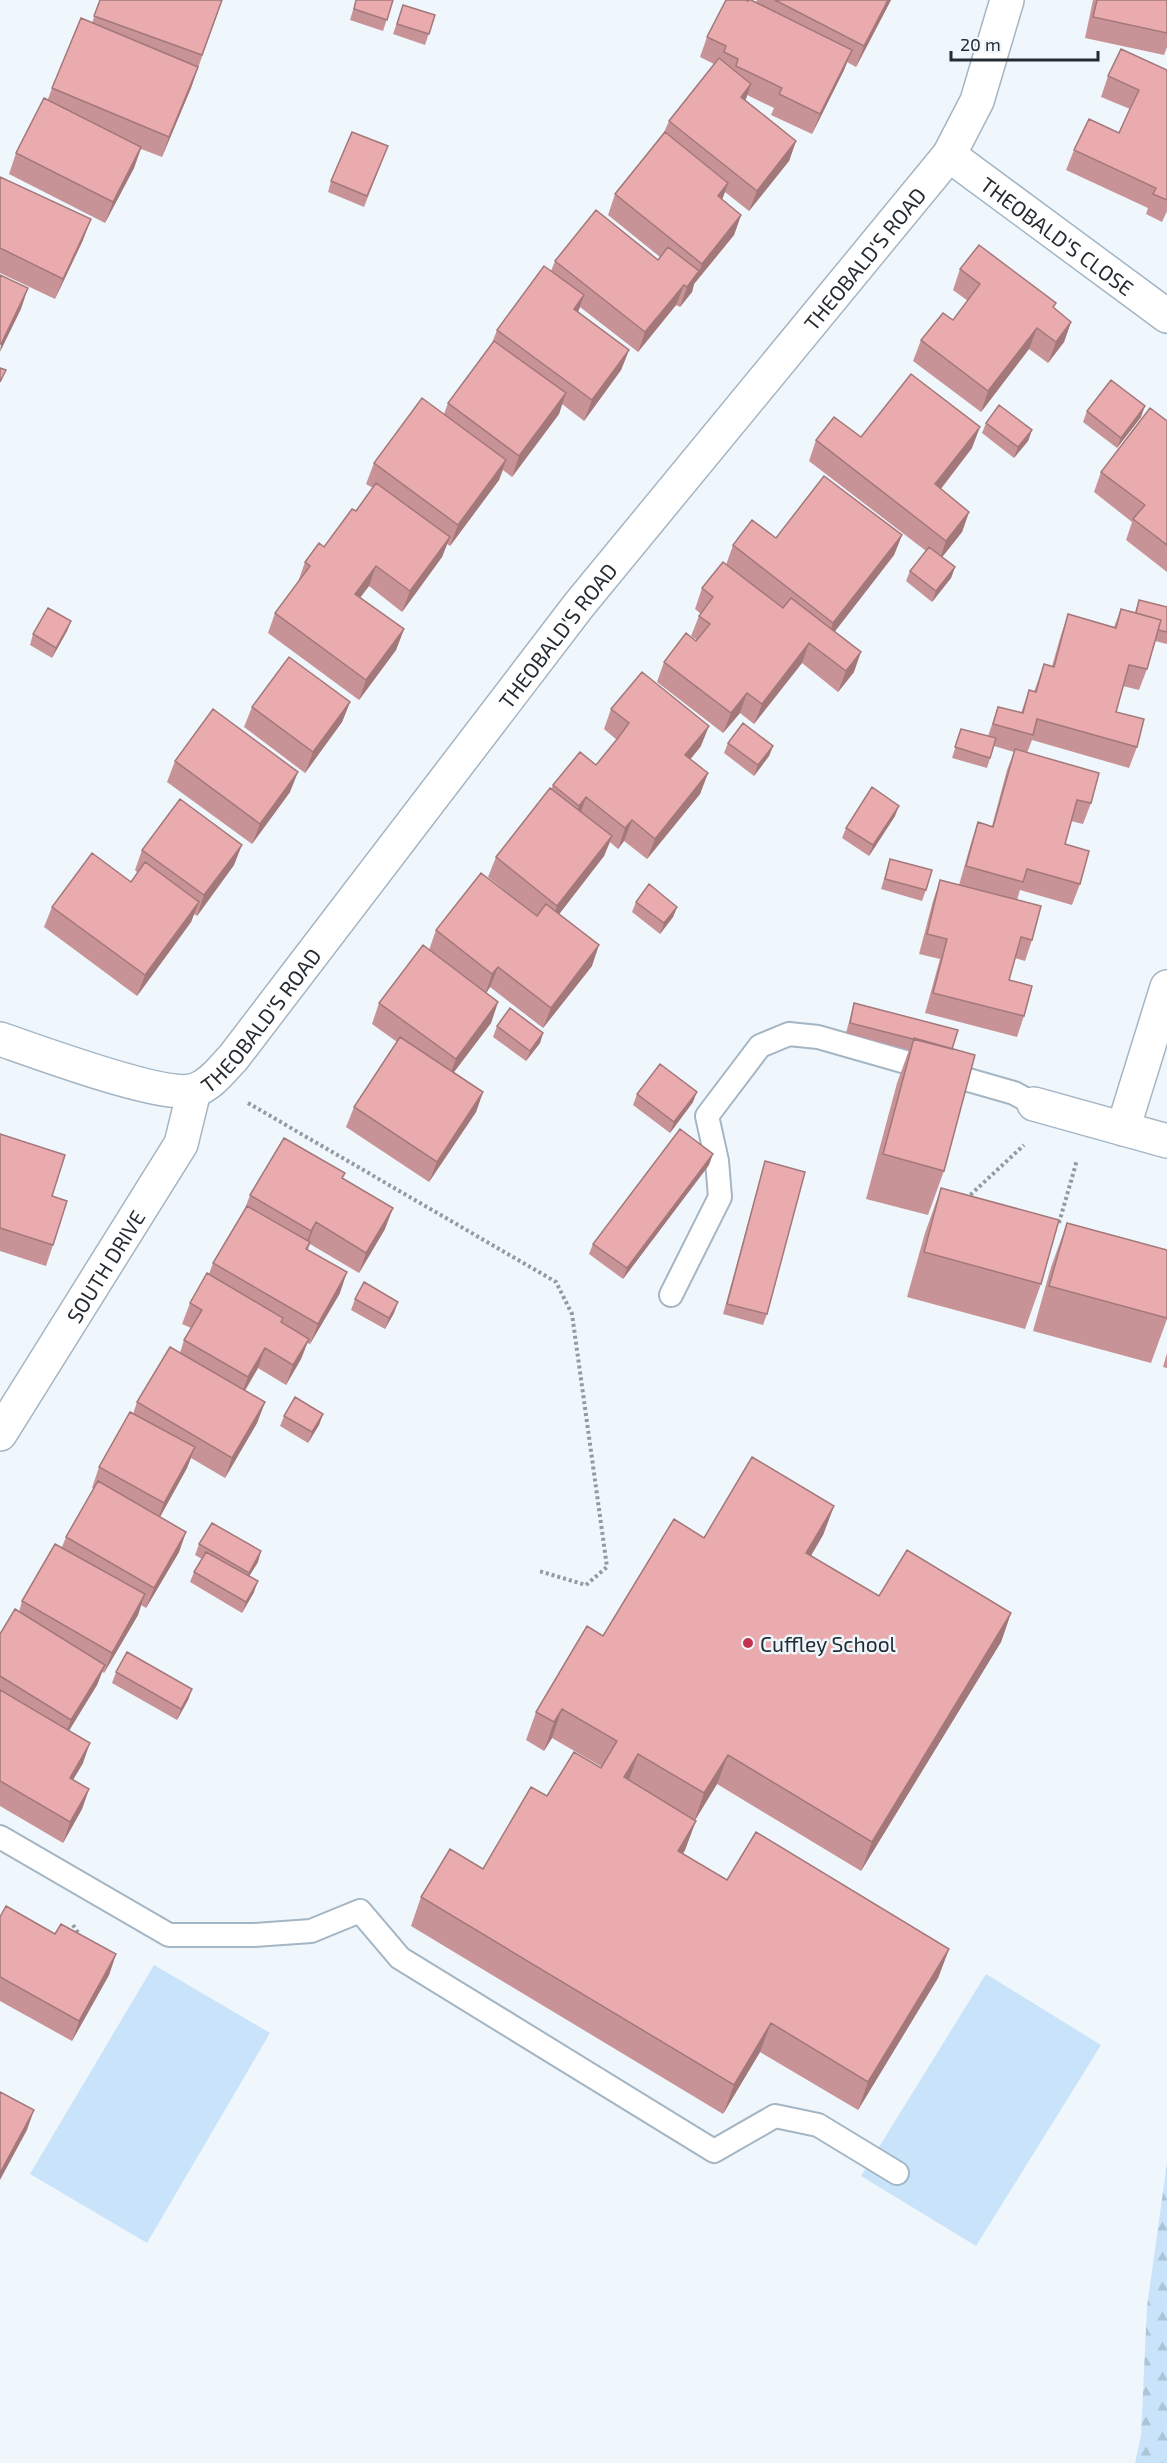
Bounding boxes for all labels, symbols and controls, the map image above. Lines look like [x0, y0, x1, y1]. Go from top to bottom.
scale bar [951, 24, 1098, 62]
text: 20 m [960, 33, 1001, 55]
street label: THEOBALD'S CLOSE [976, 171, 1139, 300]
street label: THEOBALD'S ROAD [798, 182, 930, 335]
street label: THEOBALD'S ROAD [493, 557, 621, 713]
street label: THEOBALD'S ROAD [195, 943, 325, 1097]
street label: SOUTH DRIVE [60, 1205, 149, 1327]
place label: Cuffley School [760, 1631, 897, 1656]
marker: Cuffley School [741, 1636, 755, 1650]

